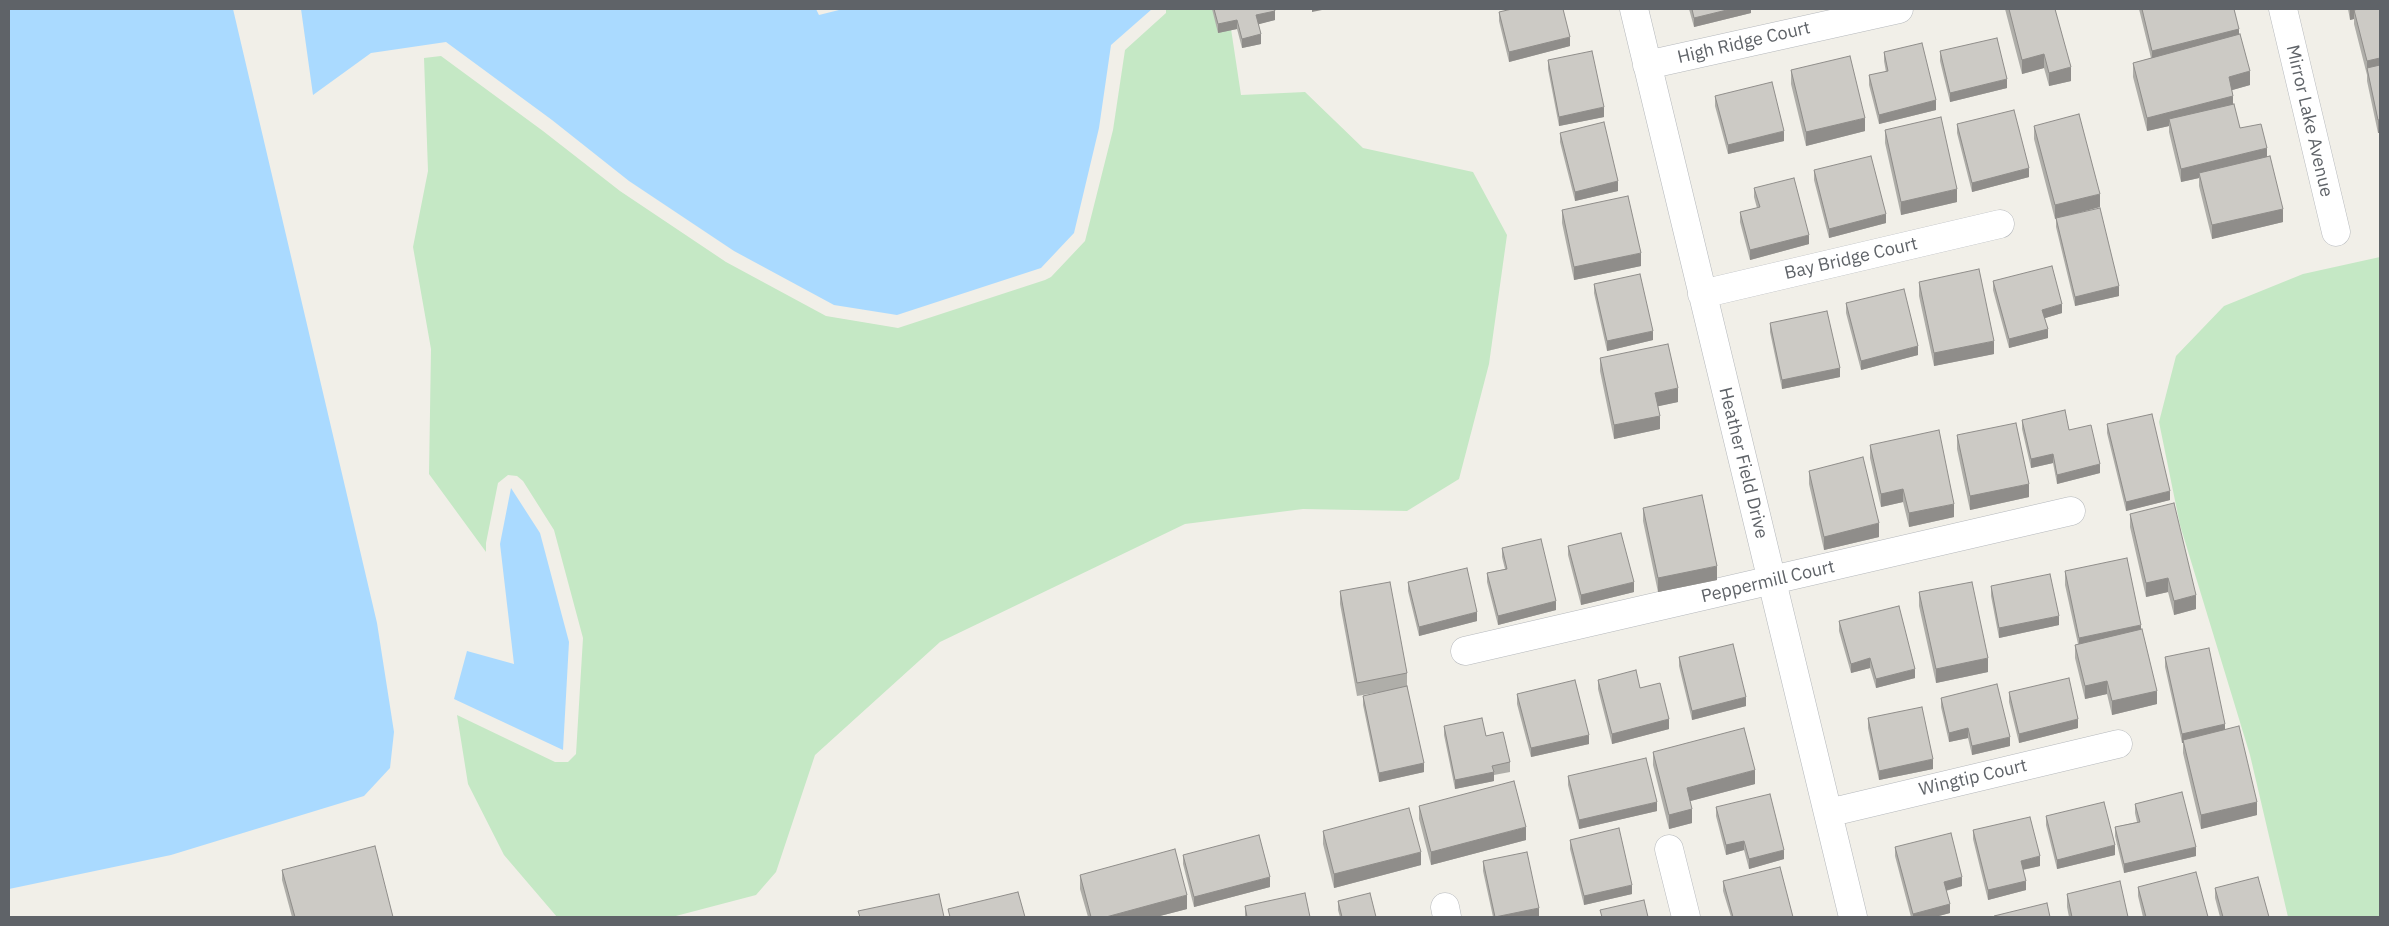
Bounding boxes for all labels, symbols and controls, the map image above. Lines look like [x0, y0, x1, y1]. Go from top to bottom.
street label: High Ridge Court [1675, 17, 1813, 69]
street label: Mirror Lake Avenue [2281, 43, 2337, 199]
street label: Bay Bridge Court [1782, 233, 1920, 285]
street label: Heather Field Drive [1714, 385, 1772, 541]
street label: Peppermill Court [1699, 556, 1837, 608]
street label: Wingtip Court [1917, 755, 2029, 801]

